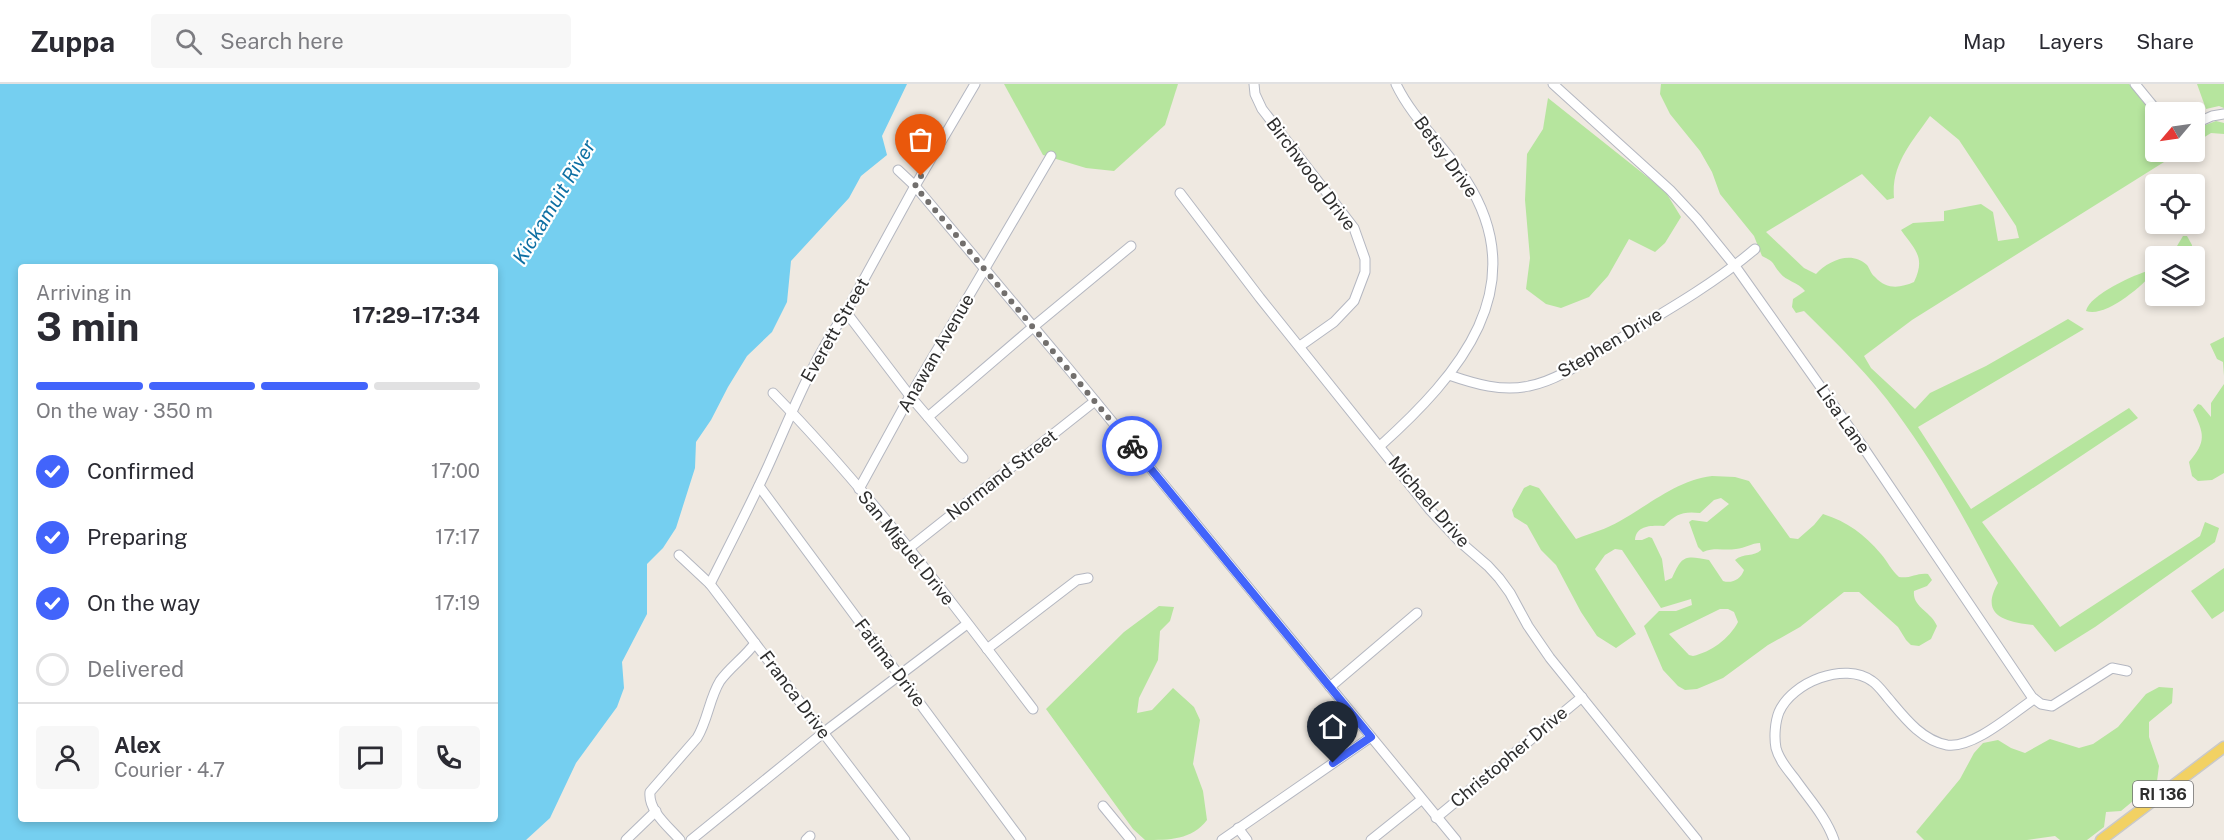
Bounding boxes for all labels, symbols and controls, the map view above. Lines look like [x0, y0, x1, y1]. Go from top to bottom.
search box [151, 14, 571, 68]
text: Zuppa [30, 25, 115, 58]
icon: search [172, 25, 205, 58]
text: Search here [220, 28, 344, 54]
text: Map [1963, 29, 2006, 54]
text: Layers [2039, 29, 2103, 54]
text: Share [2136, 29, 2194, 54]
north arrow [2145, 102, 2205, 162]
map controls [2145, 102, 2205, 306]
street label: Betsy Drive [1410, 112, 1483, 201]
street label: Birchwood Drive [1262, 113, 1361, 234]
pin [895, 114, 946, 176]
icon: bag [904, 123, 937, 156]
water label: Kickamuit River [508, 135, 601, 268]
button: locate [2145, 174, 2205, 234]
button: layers [2145, 246, 2205, 306]
street label: Everett Street [796, 274, 873, 386]
text: Arriving in [36, 281, 131, 305]
street label: Anawan Avenue [893, 290, 978, 416]
text: 17:29–17:34 [352, 302, 480, 328]
street label: Stephen Drive [1554, 303, 1666, 382]
text: 3 min [36, 304, 139, 350]
street label: Lisa Lane [1812, 380, 1875, 457]
text: On the way · 350 m [36, 399, 213, 423]
courier [1102, 416, 1162, 476]
street label: Normand Street [942, 425, 1061, 524]
icon: bike [1116, 430, 1149, 463]
street label: Michael Drive [1384, 452, 1475, 551]
icon: check [36, 455, 69, 488]
text: Confirmed [87, 458, 194, 484]
text: 17:00 [431, 459, 480, 483]
street label: San Miguel Drive [854, 486, 959, 609]
icon: check [36, 521, 69, 554]
text: Preparing [87, 524, 188, 550]
text: 17:17 [435, 525, 480, 549]
icon: check [36, 587, 69, 620]
text: On the way [87, 590, 200, 616]
text: 17:19 [435, 591, 480, 615]
street label: Fatima Drive [851, 615, 930, 711]
street label: Franca Drive [755, 647, 835, 743]
text: Delivered [87, 656, 184, 682]
pin [1307, 701, 1358, 763]
street label: Christopher Drive [1446, 702, 1571, 812]
icon: home [1316, 710, 1349, 743]
button: person [36, 726, 99, 789]
button: chat [339, 726, 402, 789]
button: phone [417, 726, 480, 789]
text: Alex [114, 732, 161, 758]
text: Courier · 4.7 [114, 758, 225, 782]
road number: RI 136 [2133, 781, 2193, 807]

